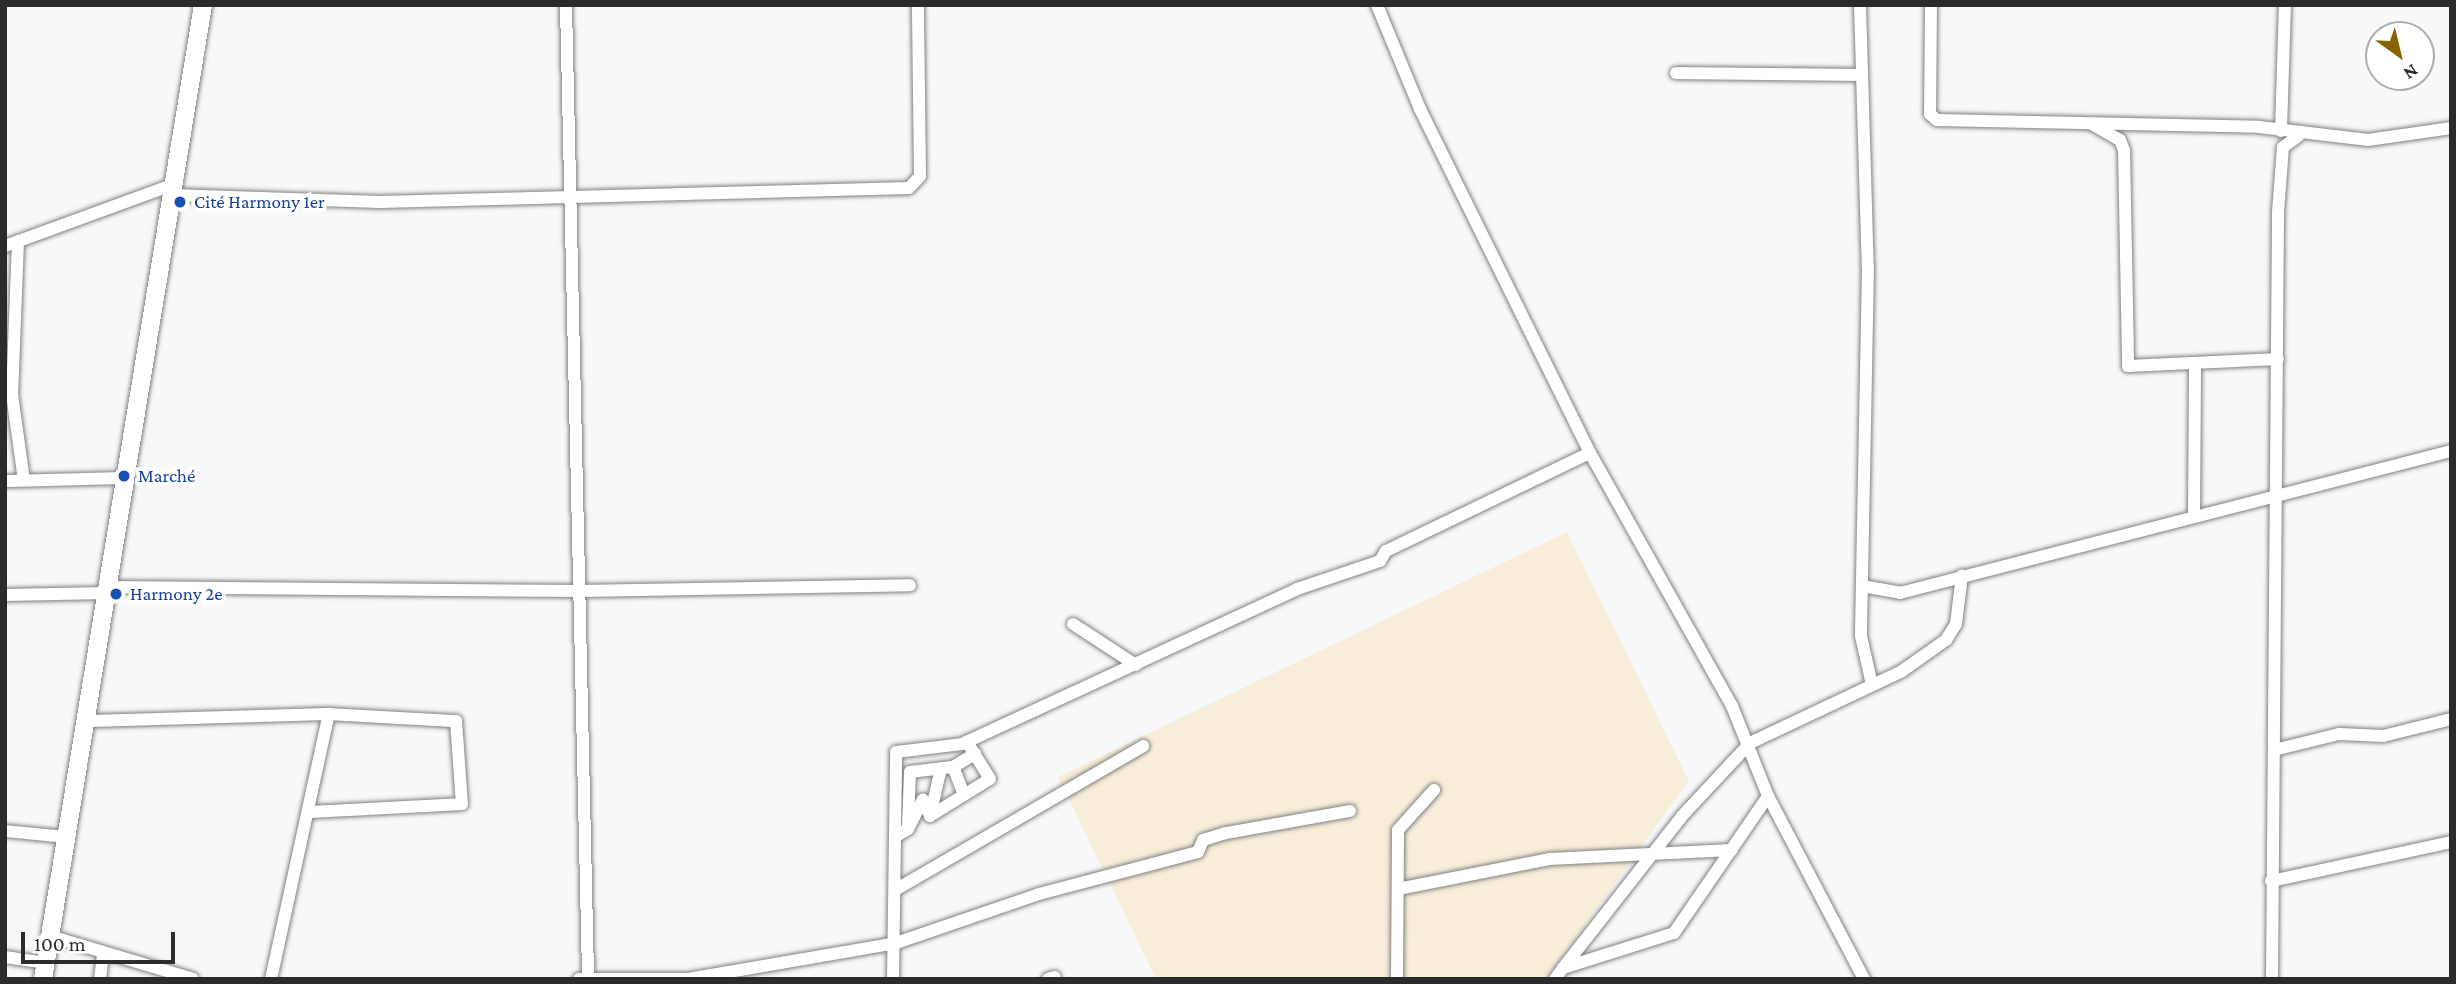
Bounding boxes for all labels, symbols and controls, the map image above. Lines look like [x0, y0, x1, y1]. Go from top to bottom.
north arrow [2365, 21, 2435, 91]
text: N [2400, 60, 2422, 84]
place label: Cité Harmony 1er [194, 191, 325, 213]
marker: Cité Harmony 1er [172, 194, 188, 210]
place label: Marché [138, 465, 195, 487]
marker: Marché [116, 468, 132, 484]
place label: Harmony 2e [130, 583, 223, 605]
marker: Harmony 2e [108, 586, 124, 602]
scale bar [24, 918, 178, 962]
text: 100 m [34, 932, 86, 956]

